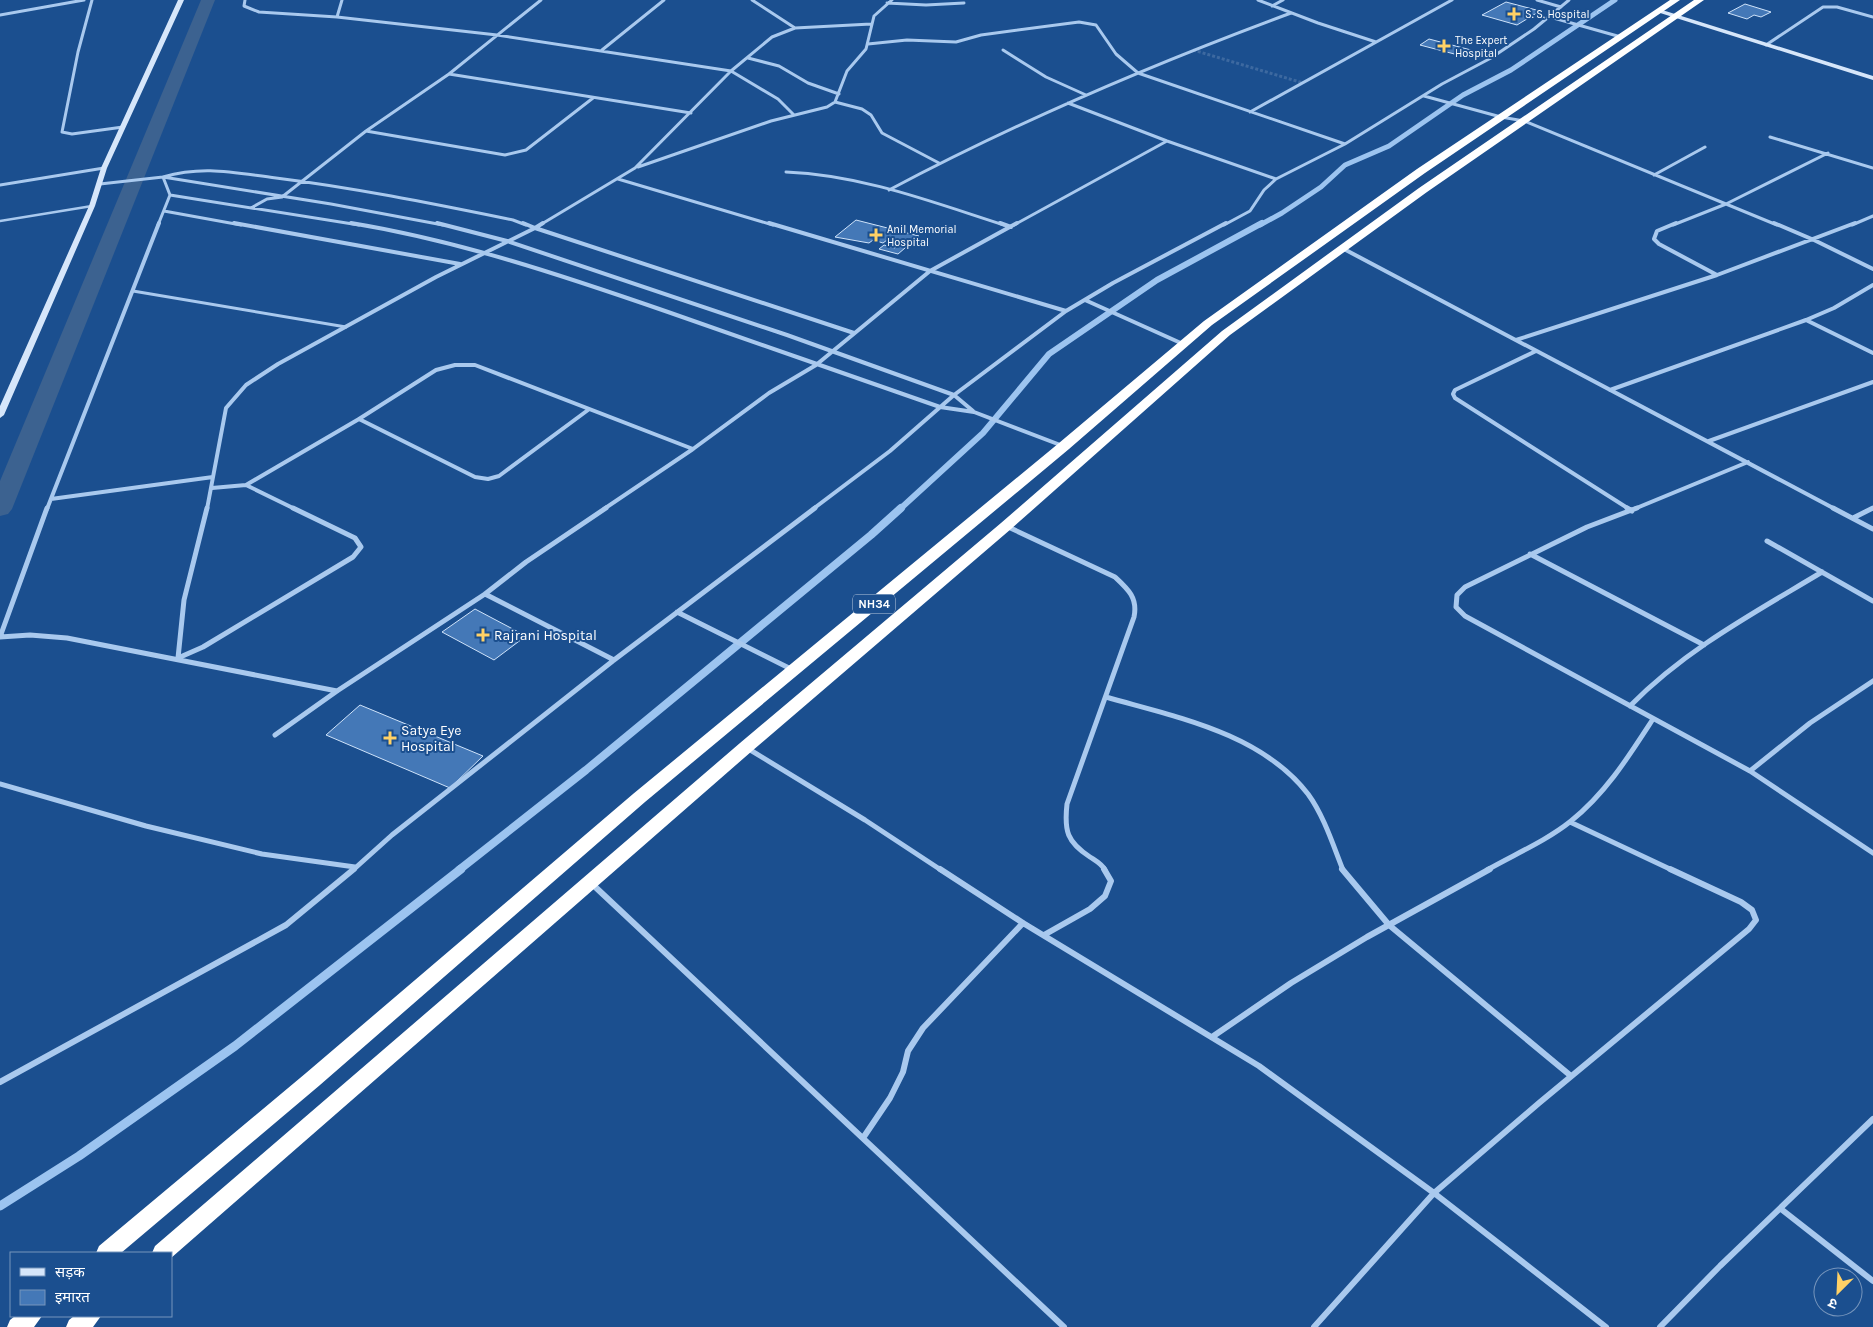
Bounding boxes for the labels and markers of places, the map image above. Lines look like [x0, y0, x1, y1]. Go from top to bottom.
marker: S. S. Hospital [1507, 7, 1521, 21]
place label: S. S. Hospital [1525, 8, 1590, 21]
place label: The Expert Hospital [1455, 34, 1507, 60]
marker: The Expert Hospital [1437, 39, 1451, 53]
place label: Anil Memorial Hospital [887, 223, 957, 249]
marker: Anil Memorial Hospital [869, 228, 883, 242]
place label: Rajrani Hospital [494, 627, 597, 644]
marker: Rajrani Hospital [476, 628, 490, 642]
place label: Satya Eye Hospital [401, 722, 462, 755]
marker: Satya Eye Hospital [383, 731, 397, 745]

